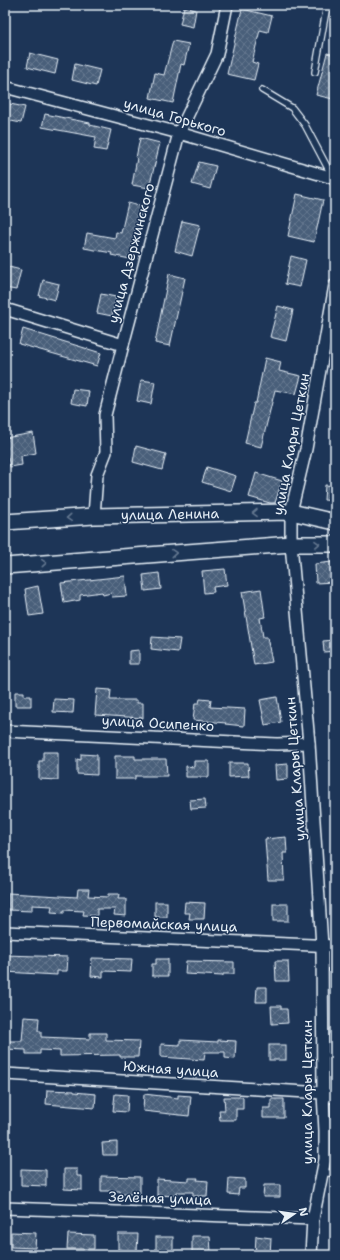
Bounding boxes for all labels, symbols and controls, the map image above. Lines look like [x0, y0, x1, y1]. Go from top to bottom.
street label: улица Горького [122, 94, 228, 140]
street label: улица Дзержинского [104, 181, 158, 325]
street label: улица Клары Цеткин [268, 371, 314, 517]
street label: улица Ленина [121, 504, 220, 524]
one-way arrow [252, 509, 258, 517]
one-way arrow [66, 513, 72, 522]
one-way arrow [314, 540, 320, 548]
one-way arrow [171, 549, 177, 558]
one-way arrow [41, 558, 47, 567]
street label: улица Клары Цеткин [281, 696, 309, 842]
street label: улица Осипенко [101, 711, 215, 735]
street label: Первомайская улица [90, 912, 238, 936]
street label: улица Клары Цеткин [298, 1020, 316, 1164]
street label: Южная улица [123, 1057, 219, 1081]
street label: Зелёная улица [108, 1187, 212, 1209]
north arrow [274, 1194, 314, 1234]
text: N [295, 1206, 312, 1218]

